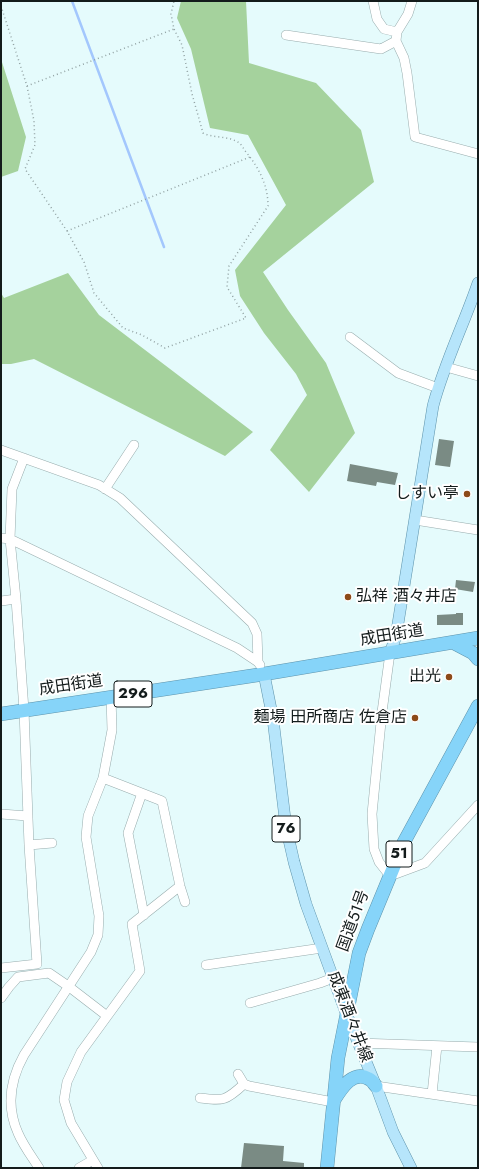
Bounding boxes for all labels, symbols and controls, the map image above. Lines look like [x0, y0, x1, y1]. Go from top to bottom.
place label: しすい亭 [395, 484, 459, 504]
marker: しすい亭 [462, 489, 472, 499]
place label: 弘祥 酒々井店 [356, 587, 457, 607]
marker: 弘祥 酒々井店 [343, 592, 353, 602]
street label: 成田街道 [359, 622, 425, 650]
place label: 出光 [409, 667, 441, 687]
street label: 成田街道 [38, 672, 104, 700]
marker: 出光 [444, 672, 454, 682]
road number: 296 [114, 681, 152, 707]
place label: 麺場 田所商店 佐倉店 [253, 708, 407, 728]
marker: 麺場 田所商店 佐倉店 [410, 713, 420, 723]
road number: 76 [272, 816, 300, 842]
road number: 51 [386, 841, 412, 867]
street label: 国道51号 [334, 888, 374, 954]
street label: 成東酒々井線 [323, 969, 375, 1065]

